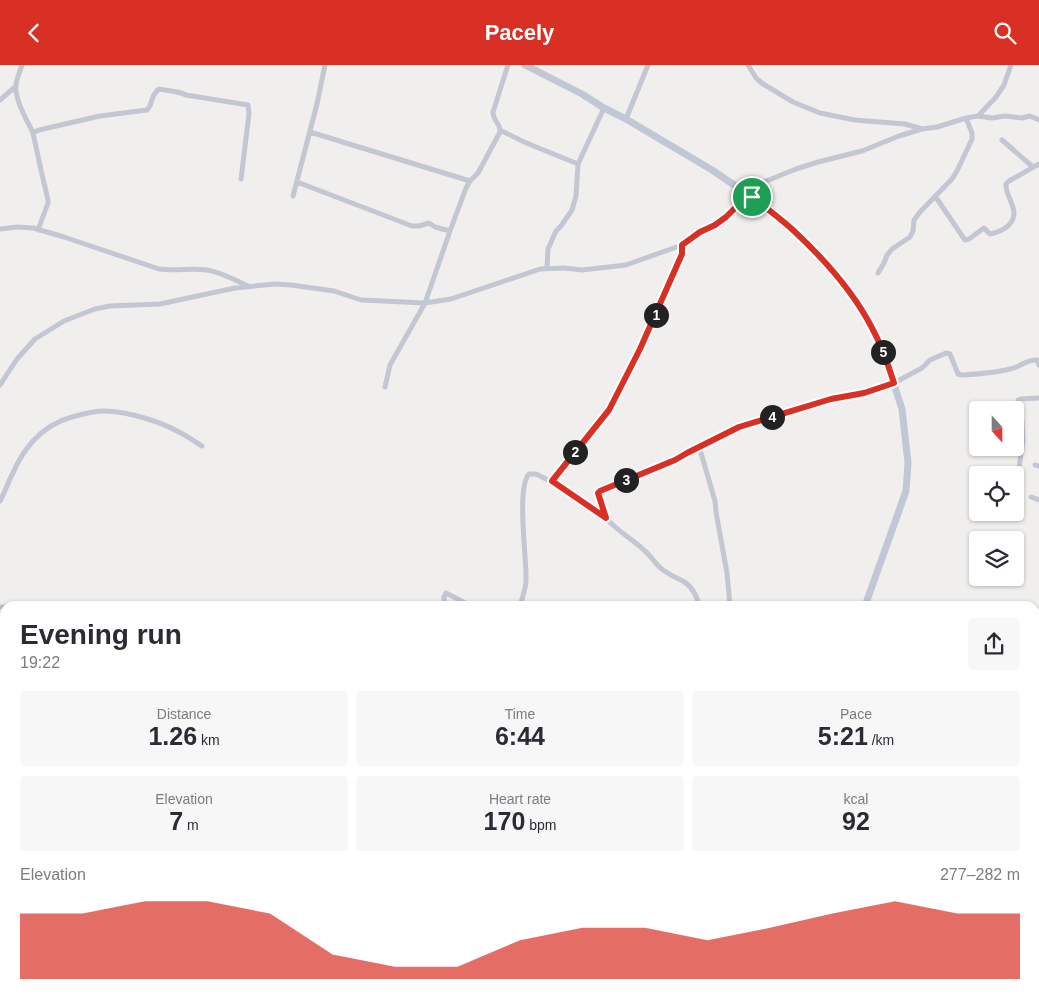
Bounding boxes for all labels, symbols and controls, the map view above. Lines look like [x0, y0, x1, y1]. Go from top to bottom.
icon: back [20, 19, 48, 47]
icon: search [991, 19, 1019, 47]
text: Pacely [485, 20, 554, 45]
pin [731, 176, 773, 218]
icon: arrive [738, 183, 766, 211]
pin: 1 [644, 303, 668, 327]
text: 1 [653, 307, 660, 323]
pin: 5 [870, 339, 896, 365]
text: 5 [880, 344, 887, 360]
north arrow [969, 401, 1024, 456]
map controls [969, 401, 1024, 586]
pin: 4 [760, 405, 784, 429]
text: 4 [769, 409, 776, 425]
pin: 2 [562, 439, 588, 465]
text: 2 [572, 444, 579, 460]
button: locate [969, 466, 1024, 521]
pin: 3 [614, 467, 638, 493]
text: 3 [623, 472, 630, 488]
button: layers [969, 531, 1024, 586]
button: share [968, 618, 1020, 670]
text: Evening run [20, 619, 182, 650]
text: 19:22 [20, 654, 60, 671]
text: Distance [157, 706, 211, 722]
text: Time [505, 706, 535, 722]
text: Pace [840, 706, 872, 722]
text: 1.26 [148, 722, 197, 750]
text: 6:44 [495, 722, 545, 750]
text: 5:21 [818, 722, 868, 750]
text: km [197, 732, 220, 748]
text: /km [868, 732, 894, 748]
text: Elevation [155, 791, 213, 807]
text: Heart rate [489, 791, 551, 807]
text: kcal [844, 791, 868, 807]
text: 7 [169, 807, 183, 835]
text: 170 [484, 807, 525, 835]
text: 92 [842, 807, 870, 835]
text: m [183, 817, 199, 833]
text: bpm [525, 817, 556, 833]
text: Elevation [20, 866, 86, 883]
text: 277–282 m [940, 866, 1020, 883]

